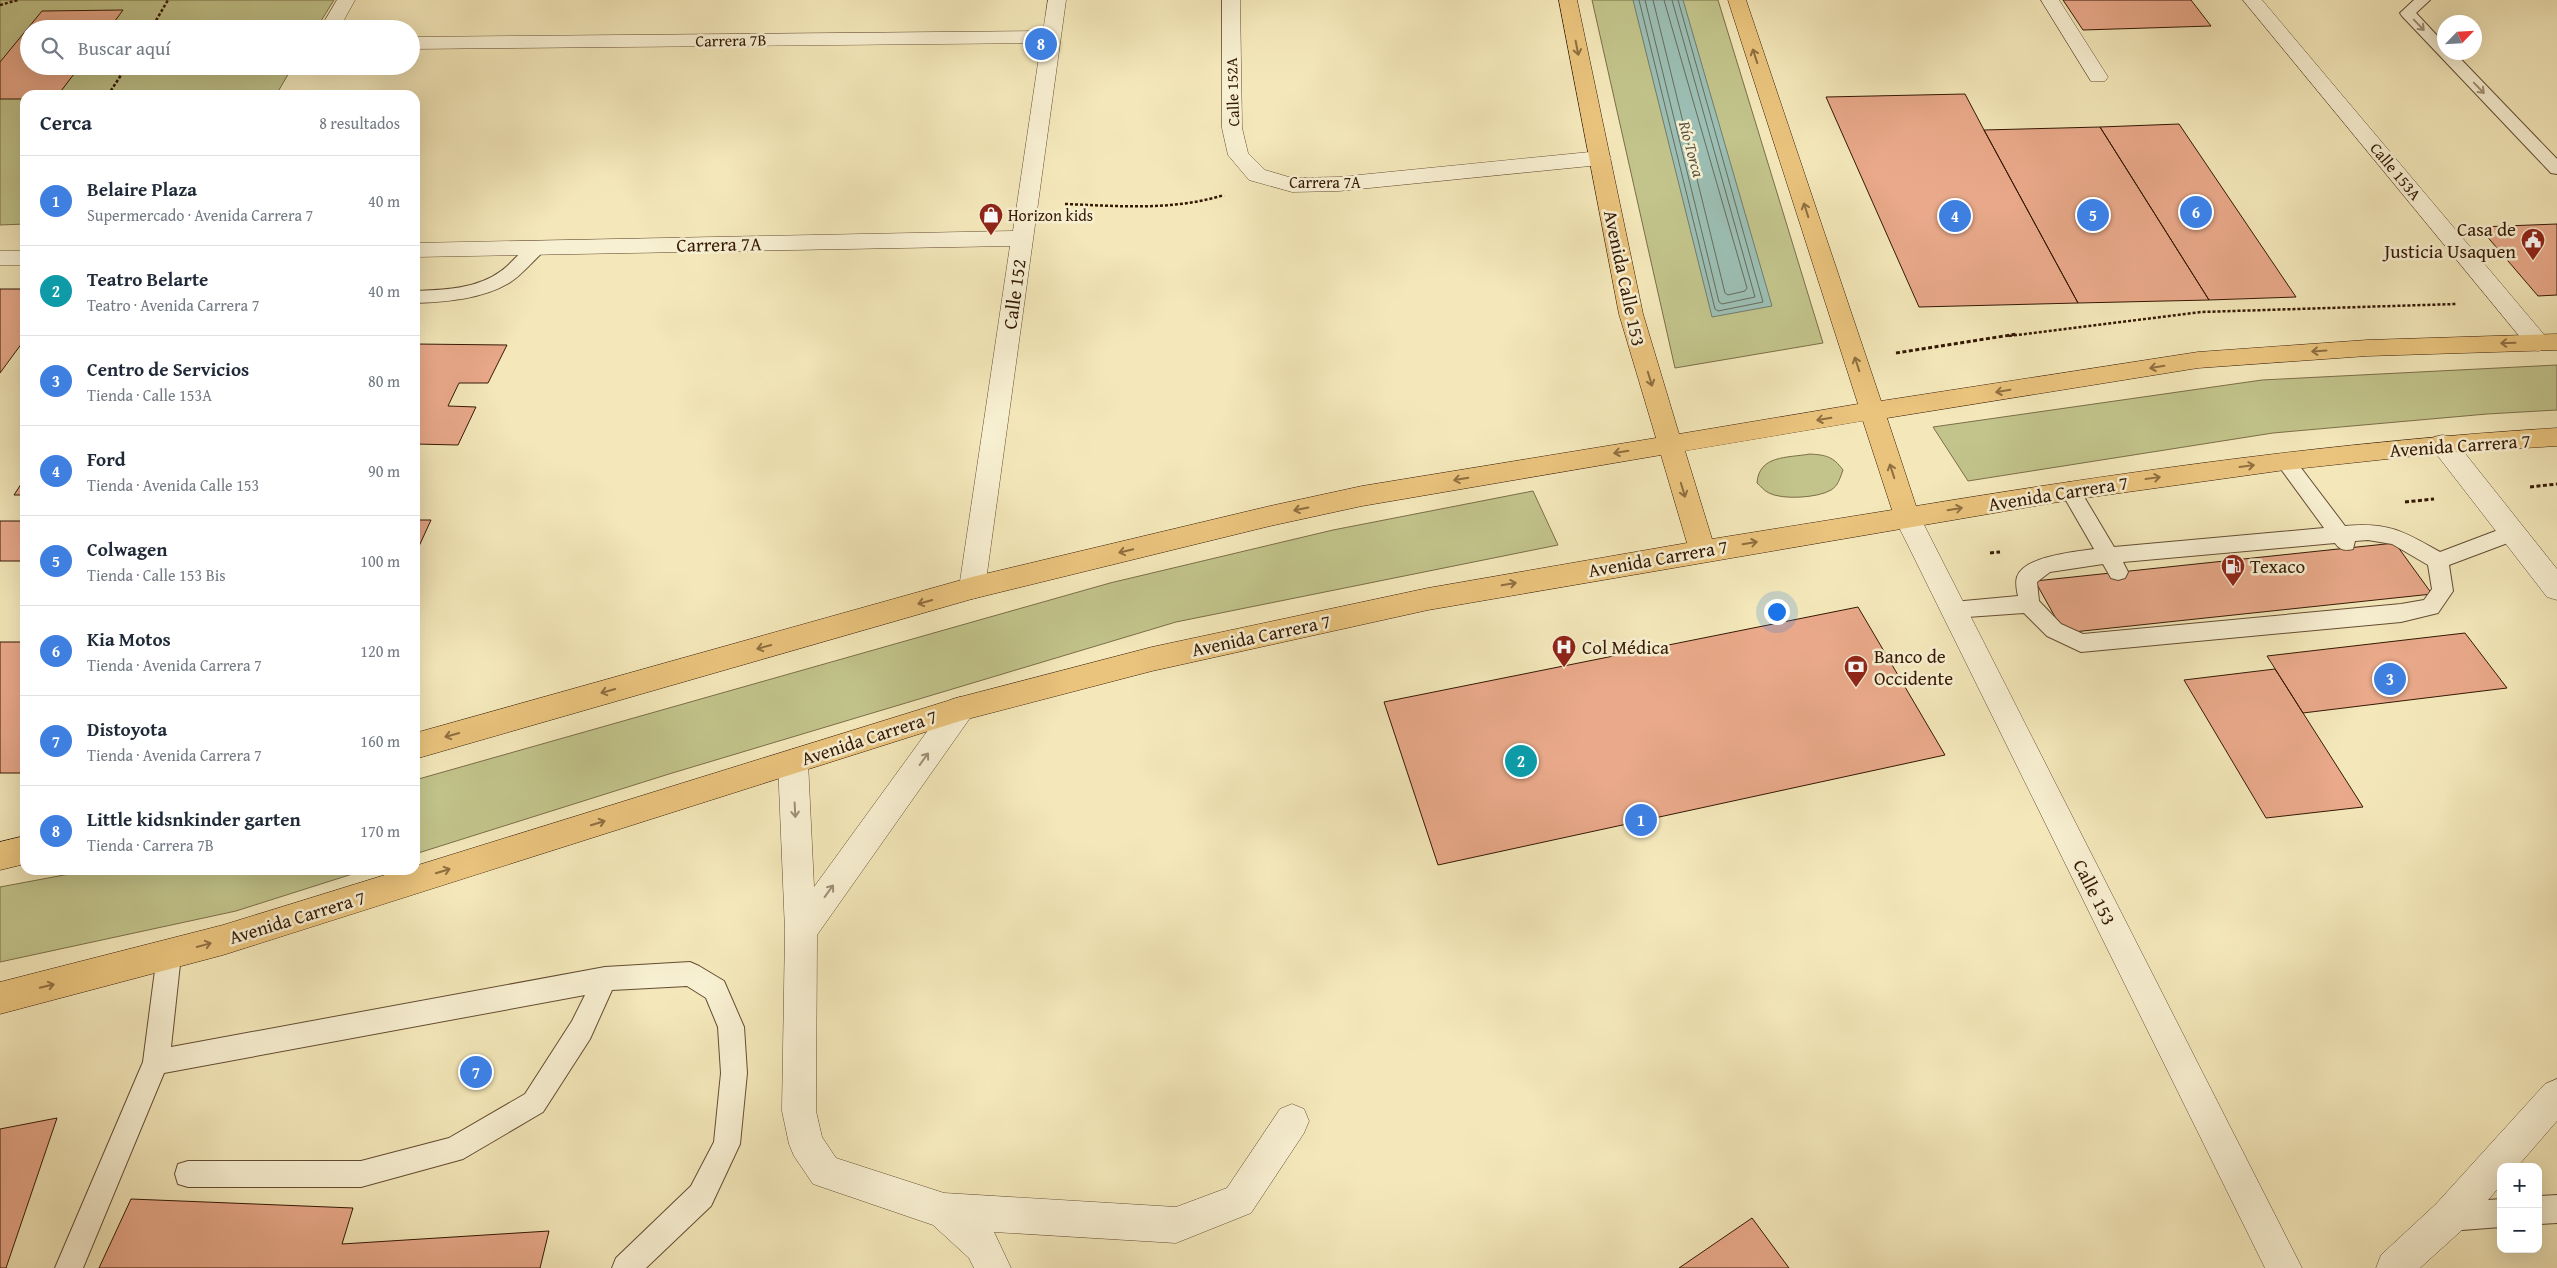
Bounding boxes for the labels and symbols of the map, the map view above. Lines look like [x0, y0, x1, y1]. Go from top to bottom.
north arrow [2437, 15, 2482, 60]
one-way arrow [2413, 18, 2425, 31]
pin: 8 [1025, 25, 1057, 63]
street label: Carrera 7B [695, 27, 767, 53]
one-way arrow [1573, 39, 1583, 55]
one-way arrow [1750, 48, 1760, 64]
street label: Calle 152A [1219, 57, 1245, 127]
one-way arrow [2473, 81, 2485, 94]
water label: Río Torca [1673, 117, 1711, 180]
street label: Calle 153A [2365, 137, 2428, 205]
street label: Carrera 7A [1289, 170, 1361, 194]
pin: 6 [2180, 193, 2212, 231]
pin: 5 [2077, 196, 2109, 234]
pin: 4 [1939, 197, 1971, 235]
shop icon: Horizon kids [978, 202, 1004, 236]
place label: Horizon kids [1008, 203, 1093, 227]
one-way arrow [1801, 203, 1810, 218]
street label: Avenida Calle 153 [1597, 207, 1653, 349]
place label: Casa de Justicia Usaquen [2382, 215, 2516, 265]
public building icon: Casa de Justicia Usaquen [2520, 227, 2546, 261]
street label: Carrera 7A [676, 229, 762, 259]
street label: Calle 152 [995, 257, 1033, 331]
one-way arrow [2501, 339, 2517, 348]
one-way arrow [2311, 347, 2327, 356]
one-way arrow [1852, 357, 1861, 373]
one-way arrow [2150, 362, 2166, 372]
one-way arrow [1645, 371, 1655, 387]
one-way arrow [1995, 386, 2011, 396]
one-way arrow [1816, 414, 1832, 424]
street label: Avenida Carrera 7 [2389, 426, 2531, 464]
one-way arrow [1613, 447, 1629, 457]
one-way arrow [2238, 461, 2254, 471]
one-way arrow [1886, 463, 1896, 479]
street label: Avenida Carrera 7 [1986, 468, 2130, 518]
one-way arrow [2145, 473, 2161, 483]
one-way arrow [1453, 474, 1469, 484]
one-way arrow [1679, 482, 1689, 498]
one-way arrow [1946, 504, 1962, 514]
one-way arrow [1294, 505, 1310, 514]
street label: Avenida Carrera 7 [1586, 532, 1730, 584]
one-way arrow [1742, 537, 1758, 547]
one-way arrow [1119, 547, 1135, 556]
place label: Texaco [2250, 552, 2305, 580]
fuel station icon: Texaco [2220, 553, 2246, 587]
one-way arrow [1500, 579, 1516, 589]
one-way arrow [917, 597, 933, 607]
your location [1764, 599, 1790, 625]
street label: Avenida Carrera 7 [1189, 607, 1333, 663]
place label: Col Médica [1582, 633, 1669, 661]
hospital icon: Col Médica [1551, 634, 1577, 668]
place label: Banco de Occidente [1874, 642, 1953, 692]
one-way arrow [757, 643, 773, 653]
bank icon: Banco de Occidente [1843, 654, 1869, 688]
pin: 3 [2374, 660, 2406, 698]
one-way arrow [600, 687, 616, 697]
street label: Avenida Carrera 7 [797, 702, 941, 772]
one-way arrow [444, 731, 460, 741]
pin: 2 [1505, 742, 1537, 780]
one-way arrow [919, 752, 929, 766]
pin: 1 [1625, 801, 1657, 839]
one-way arrow [791, 802, 800, 818]
one-way arrow [590, 817, 606, 827]
street label: Calle 153 [2067, 854, 2123, 930]
one-way arrow [435, 866, 451, 876]
street label: Avenida Carrera 7 [225, 883, 369, 951]
one-way arrow [824, 884, 834, 898]
one-way arrow [196, 940, 212, 950]
one-way arrow [39, 981, 55, 990]
pin: 7 [460, 1053, 492, 1091]

